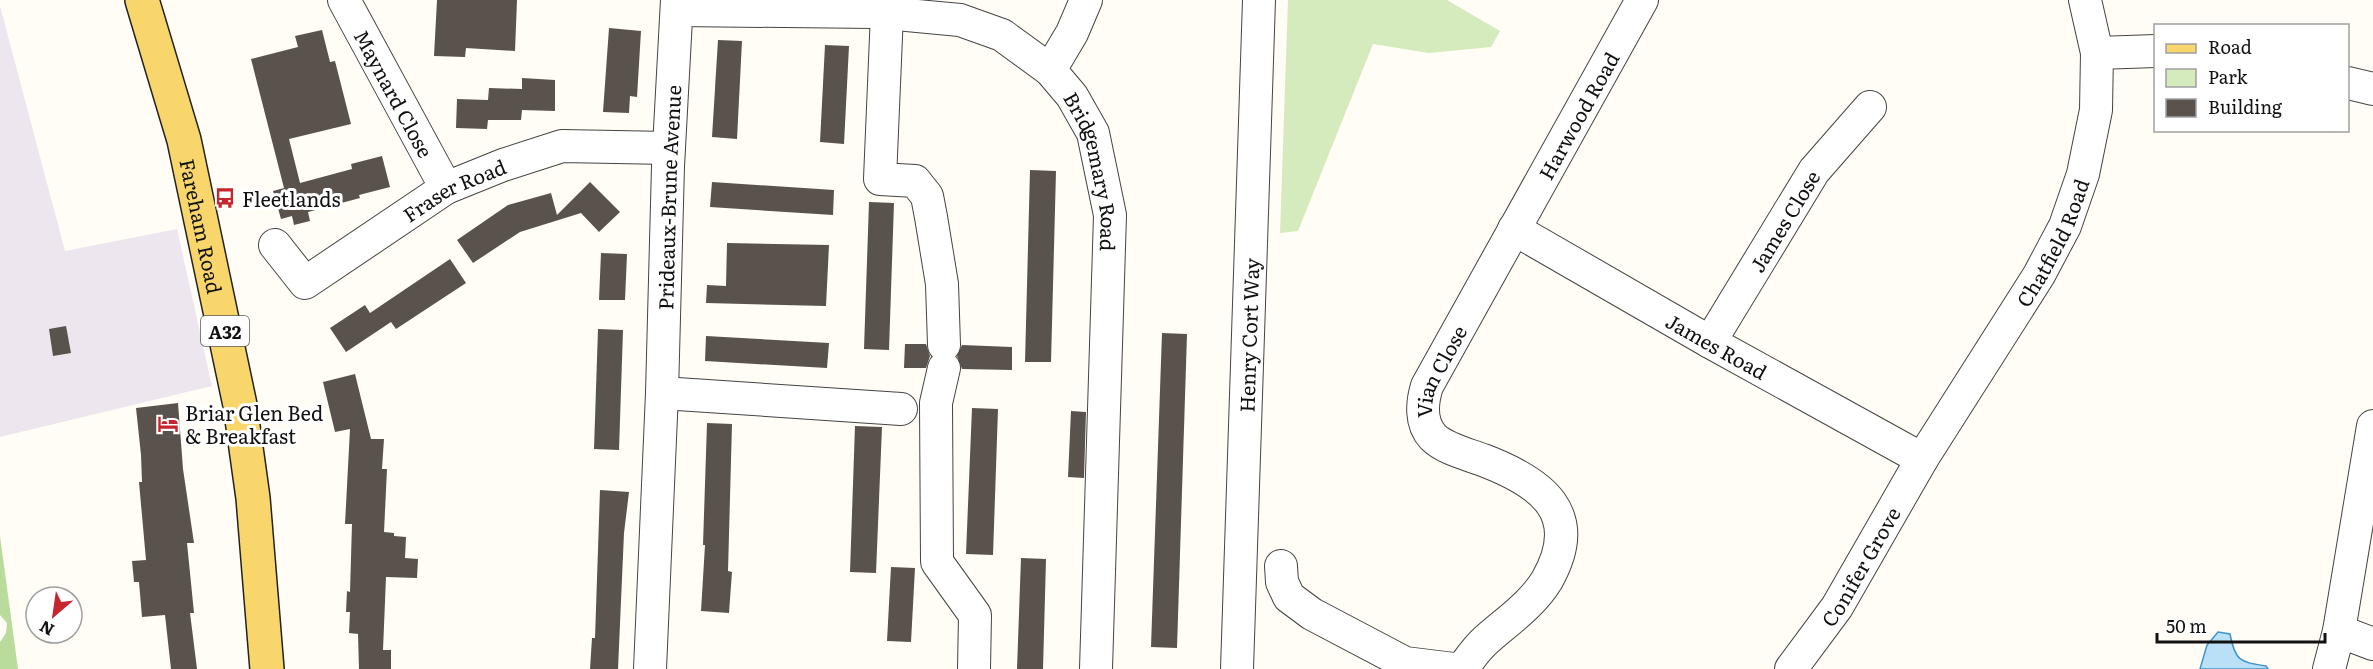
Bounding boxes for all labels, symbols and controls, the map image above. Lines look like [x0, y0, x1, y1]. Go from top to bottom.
street label: Maynard Close [348, 24, 441, 162]
legend [2154, 24, 2349, 132]
text: Road [2208, 33, 2252, 60]
street label: Harwood Road [1530, 46, 1625, 185]
text: Park [2208, 63, 2249, 90]
street label: Prideaux-Brune Avenue [649, 84, 687, 310]
street label: Bridgemary Road [1057, 86, 1125, 252]
text: Building [2208, 93, 2283, 120]
street label: Fraser Road [396, 150, 510, 228]
street label: Fareham Road [173, 156, 231, 296]
street label: James Close [1741, 164, 1826, 277]
street label: Chatfield Road [2008, 174, 2095, 312]
place label: Fleetlands [242, 183, 341, 213]
bus stop icon: Fleetlands [213, 186, 237, 210]
street label: Henry Cort Way [1230, 257, 1266, 413]
street label: James Road [1661, 305, 1773, 386]
road number: A32 [201, 316, 249, 346]
street label: Vian Close [1408, 319, 1473, 418]
place label: Briar Glen Bed & Breakfast [185, 397, 323, 450]
hotel icon: Briar Glen Bed & Breakfast [156, 412, 180, 436]
street label: Conifer Grove [1813, 501, 1907, 632]
north arrow [24, 585, 84, 645]
scale bar [2157, 606, 2325, 644]
text: 50 m [2166, 612, 2207, 639]
text: N [35, 615, 58, 643]

